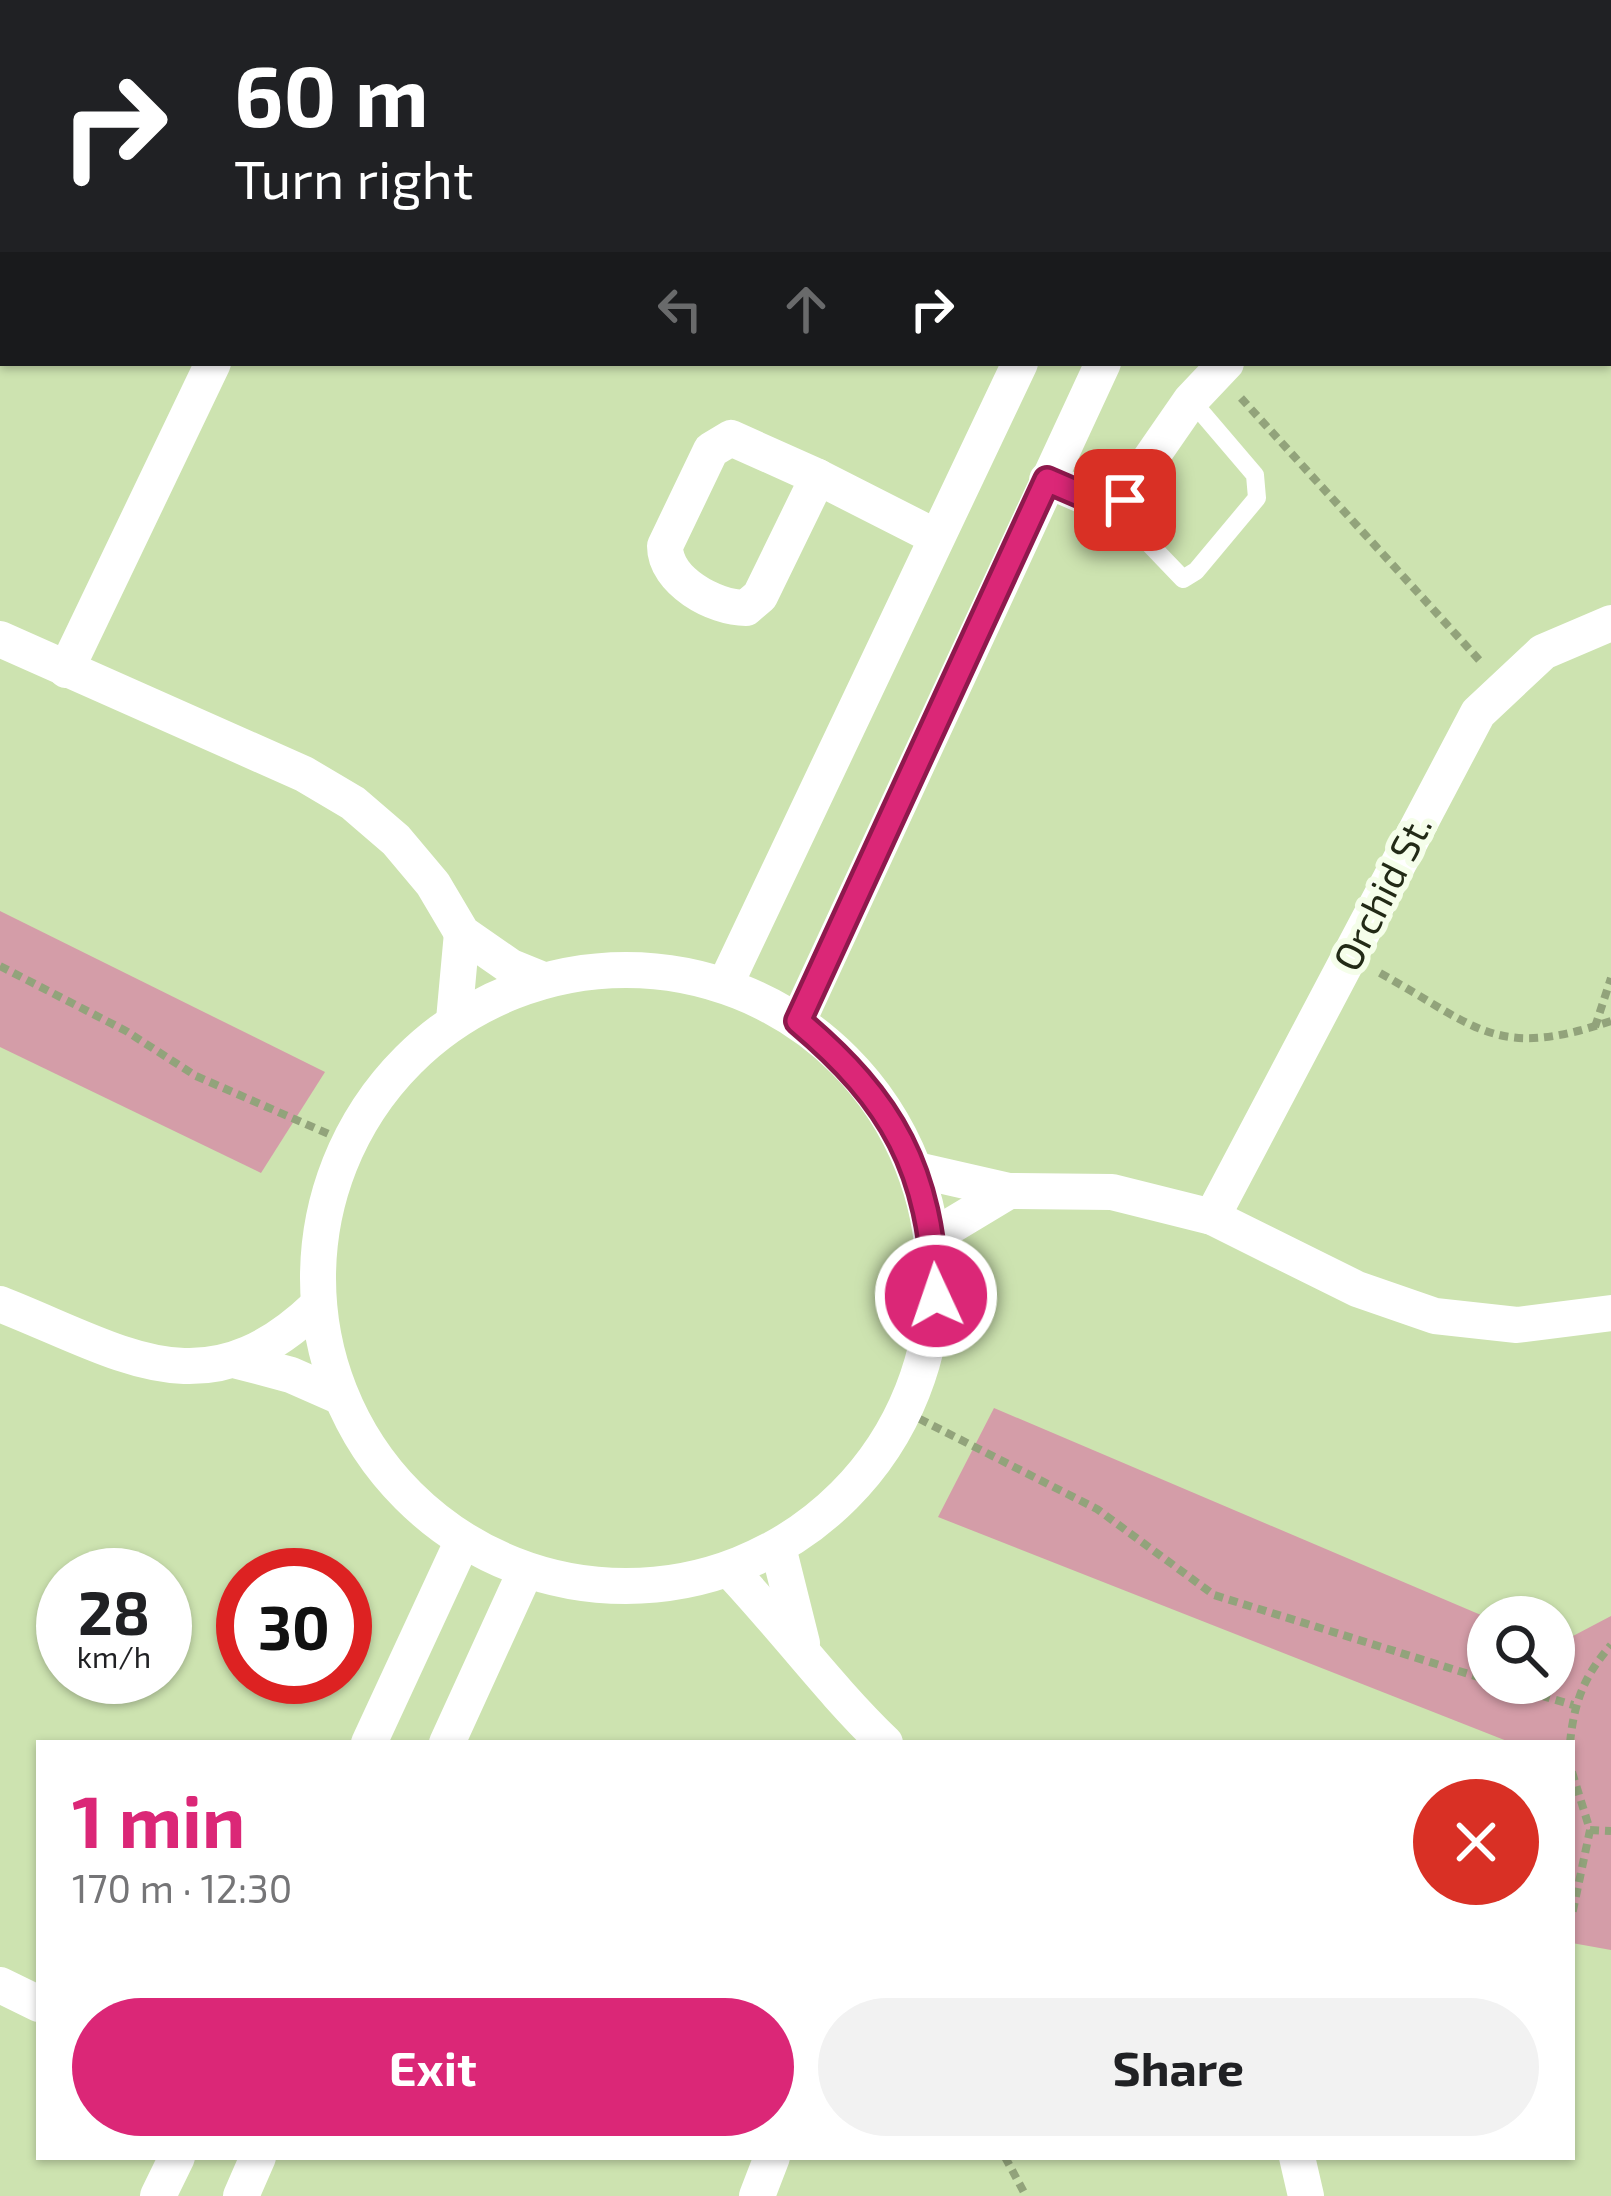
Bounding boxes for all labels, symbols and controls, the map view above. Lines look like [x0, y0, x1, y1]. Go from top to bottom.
text: 60 m [234, 43, 429, 144]
icon: right [36, 48, 192, 204]
text: Turn right [234, 145, 474, 210]
icon: left [647, 276, 713, 342]
icon: ahead [773, 276, 839, 342]
icon: right [899, 276, 965, 342]
pin [1074, 449, 1176, 551]
icon: arrive [1092, 467, 1158, 533]
street label: Orchid St. [1322, 806, 1440, 978]
position arrow [873, 1233, 999, 1359]
speed limit sign: 30 [216, 1548, 372, 1704]
text: 28 [78, 1575, 150, 1647]
map controls [1467, 1596, 1575, 1704]
button: search [1467, 1596, 1575, 1704]
text: km/h [77, 1638, 151, 1674]
text: 1 min [72, 1776, 245, 1862]
button: close [1413, 1779, 1539, 1905]
text: 170 m · 12:30 [72, 1864, 292, 1911]
button: Exit [72, 1998, 794, 2136]
button: Share [818, 1998, 1539, 2136]

